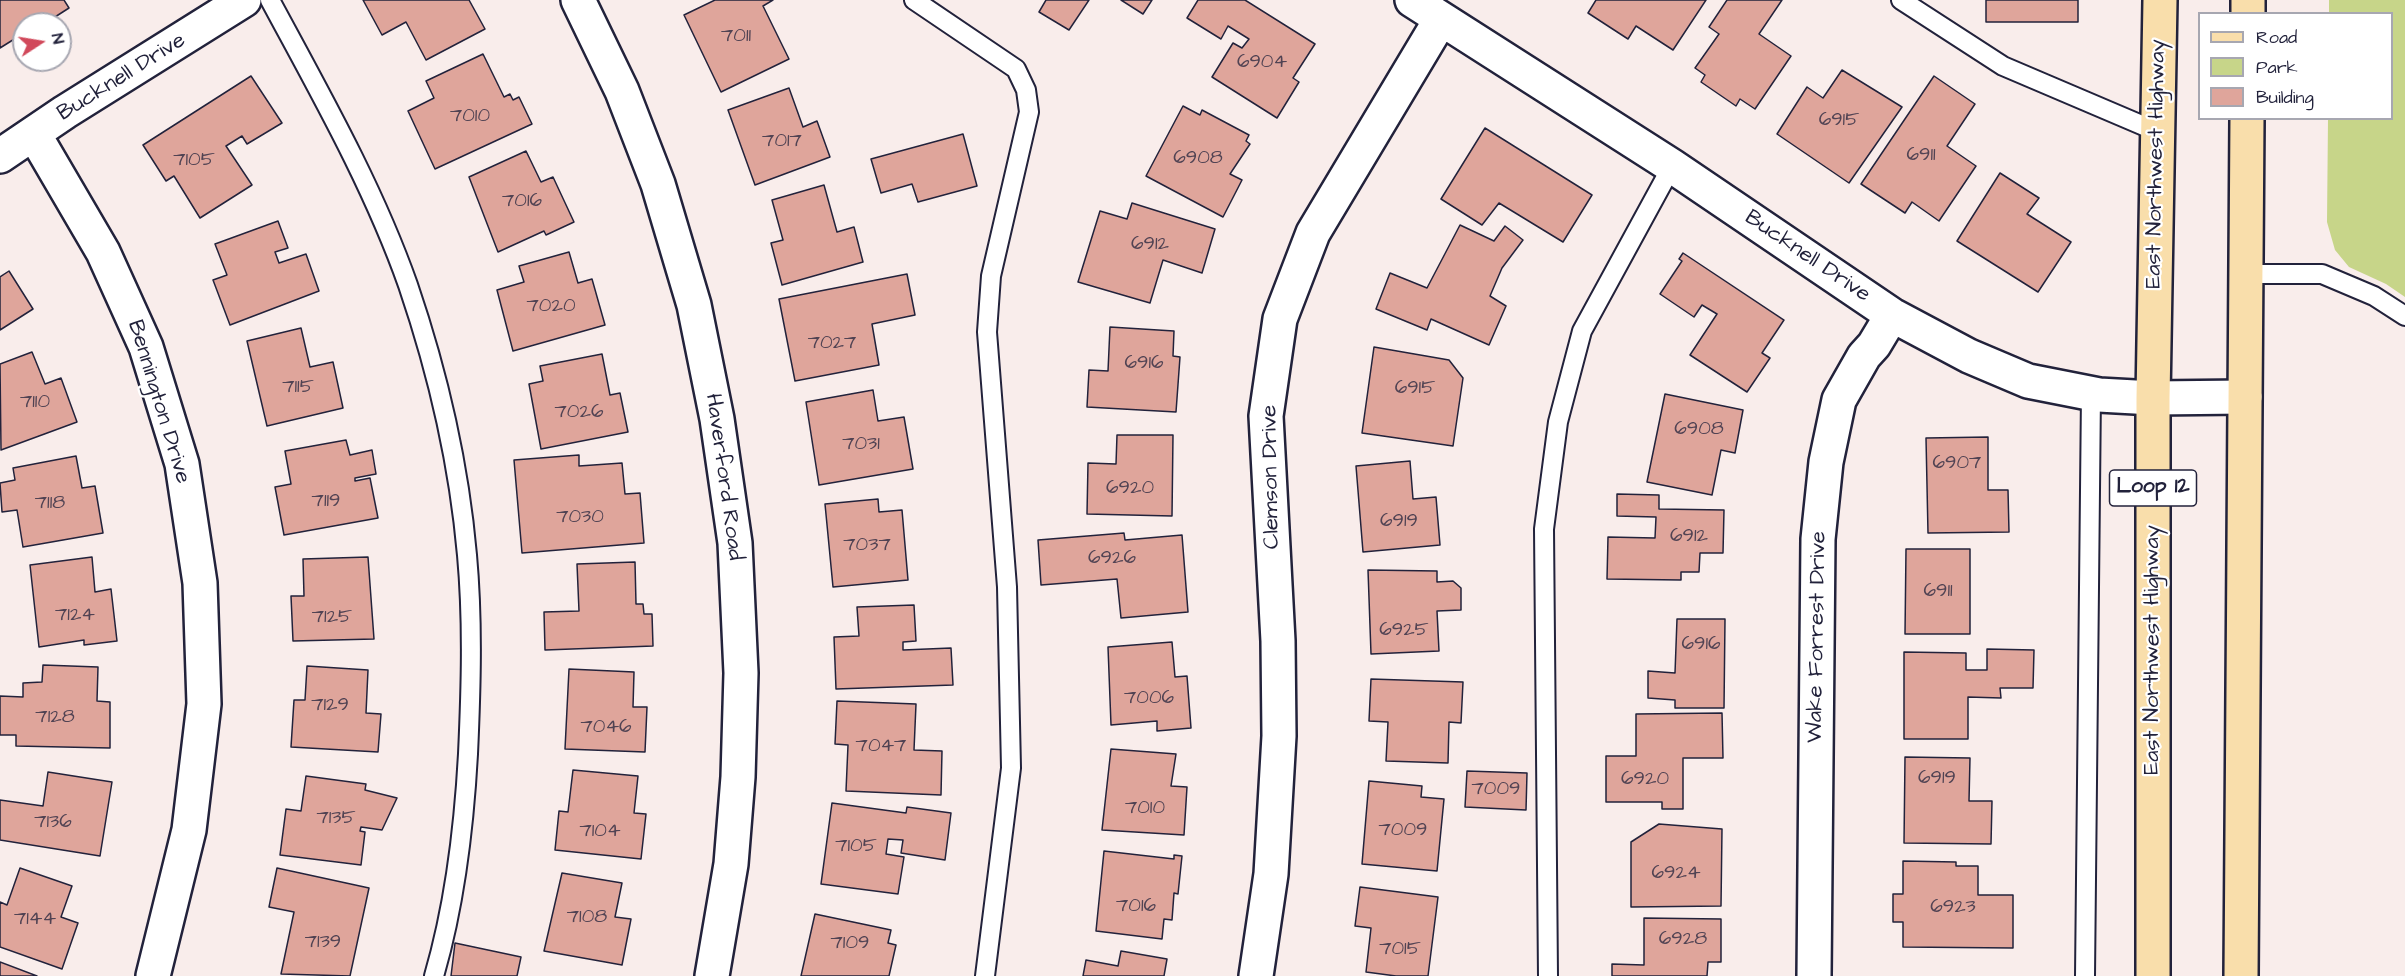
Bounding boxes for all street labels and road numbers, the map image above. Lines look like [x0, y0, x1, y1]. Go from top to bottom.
street label: Bucknell Drive [53, 28, 191, 128]
street label: East Northwest Highway [2142, 39, 2172, 289]
street label: Bucknell Drive [1739, 205, 1875, 309]
street label: Bennington Drive [121, 317, 195, 487]
street label: Haverford Road [698, 392, 748, 562]
street label: Clemson Drive [1258, 405, 1286, 549]
road number: Loop 12 [2110, 470, 2196, 506]
street label: East Northwest Highway [2140, 525, 2166, 775]
street label: Wake Forrest Drive [1803, 531, 1833, 743]

